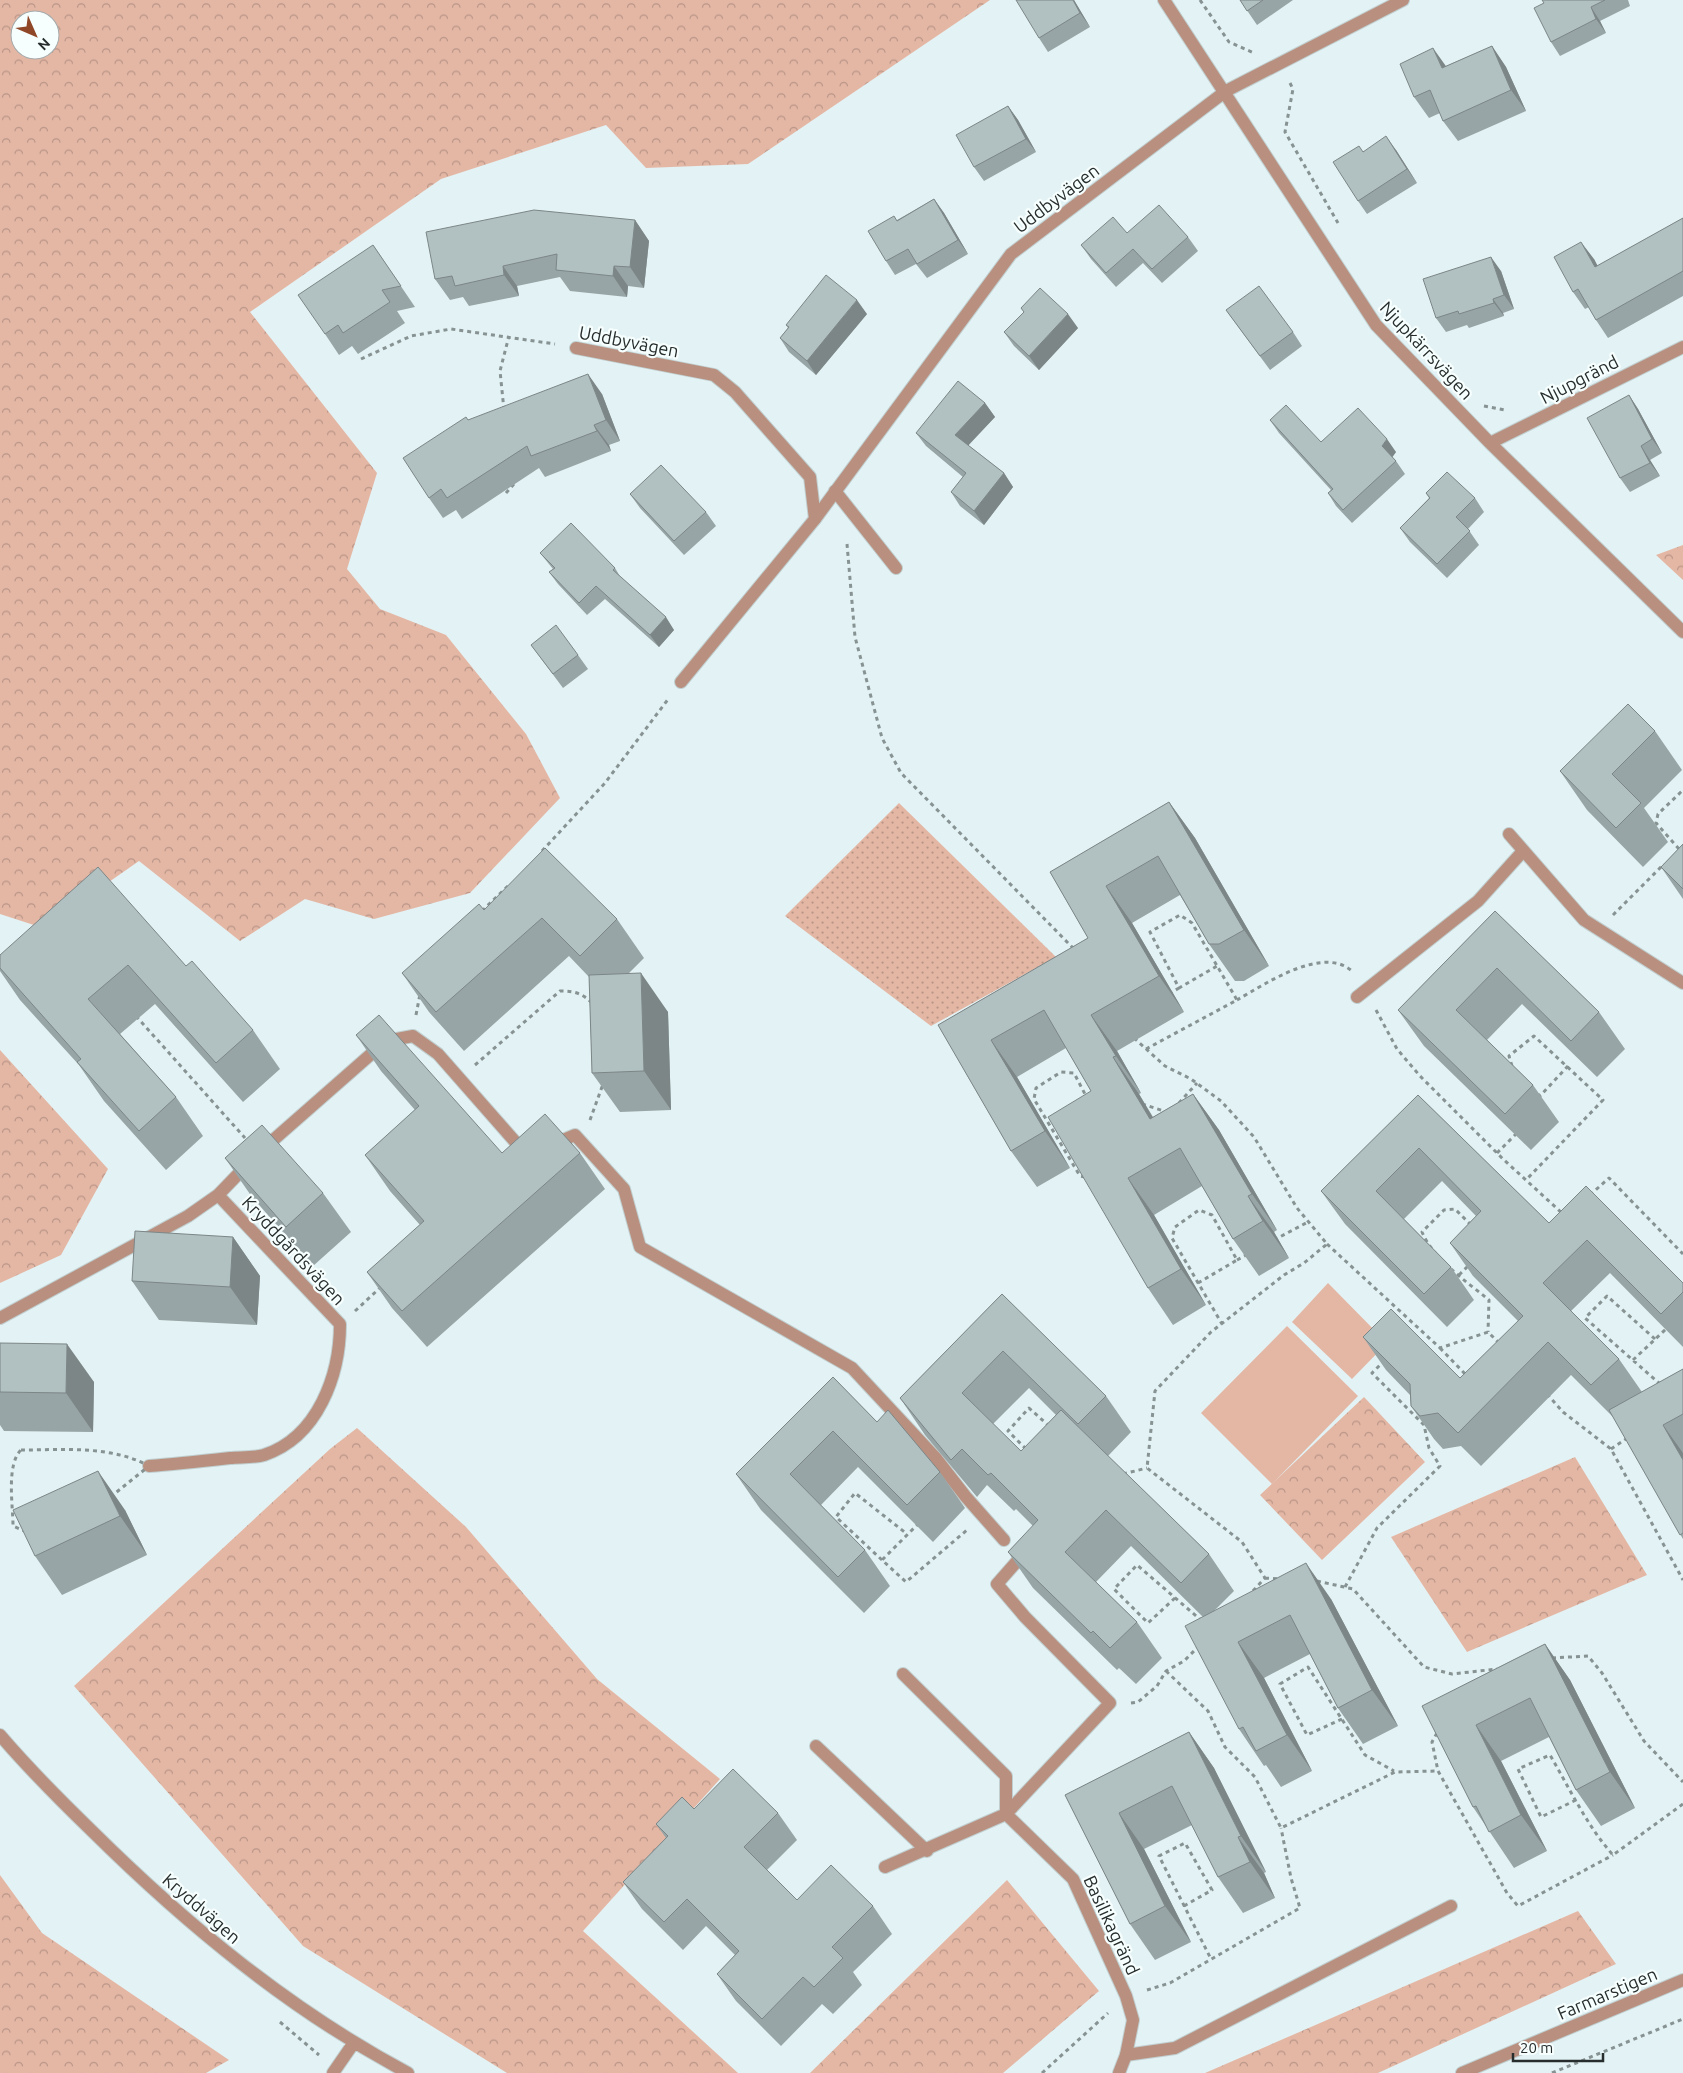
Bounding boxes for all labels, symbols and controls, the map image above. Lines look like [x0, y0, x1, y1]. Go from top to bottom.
north arrow [10, 10, 60, 60]
text: N [35, 35, 54, 54]
street label: Uddbyvägen [1009, 159, 1103, 237]
street label: Njupkärrsvägen [1377, 297, 1477, 403]
street label: Uddbyvägen [577, 322, 681, 360]
street label: Njupgränd [1536, 351, 1622, 407]
street label: Kryddgårdsvägen [239, 1192, 349, 1308]
street label: Kryddvägen [159, 1869, 245, 1947]
street label: Basilikagränd [1080, 1872, 1144, 1978]
street label: Farmarstigen [1554, 1963, 1660, 2023]
scale bar [1513, 2030, 1603, 2062]
text: 20 m [1520, 2039, 1553, 2056]

